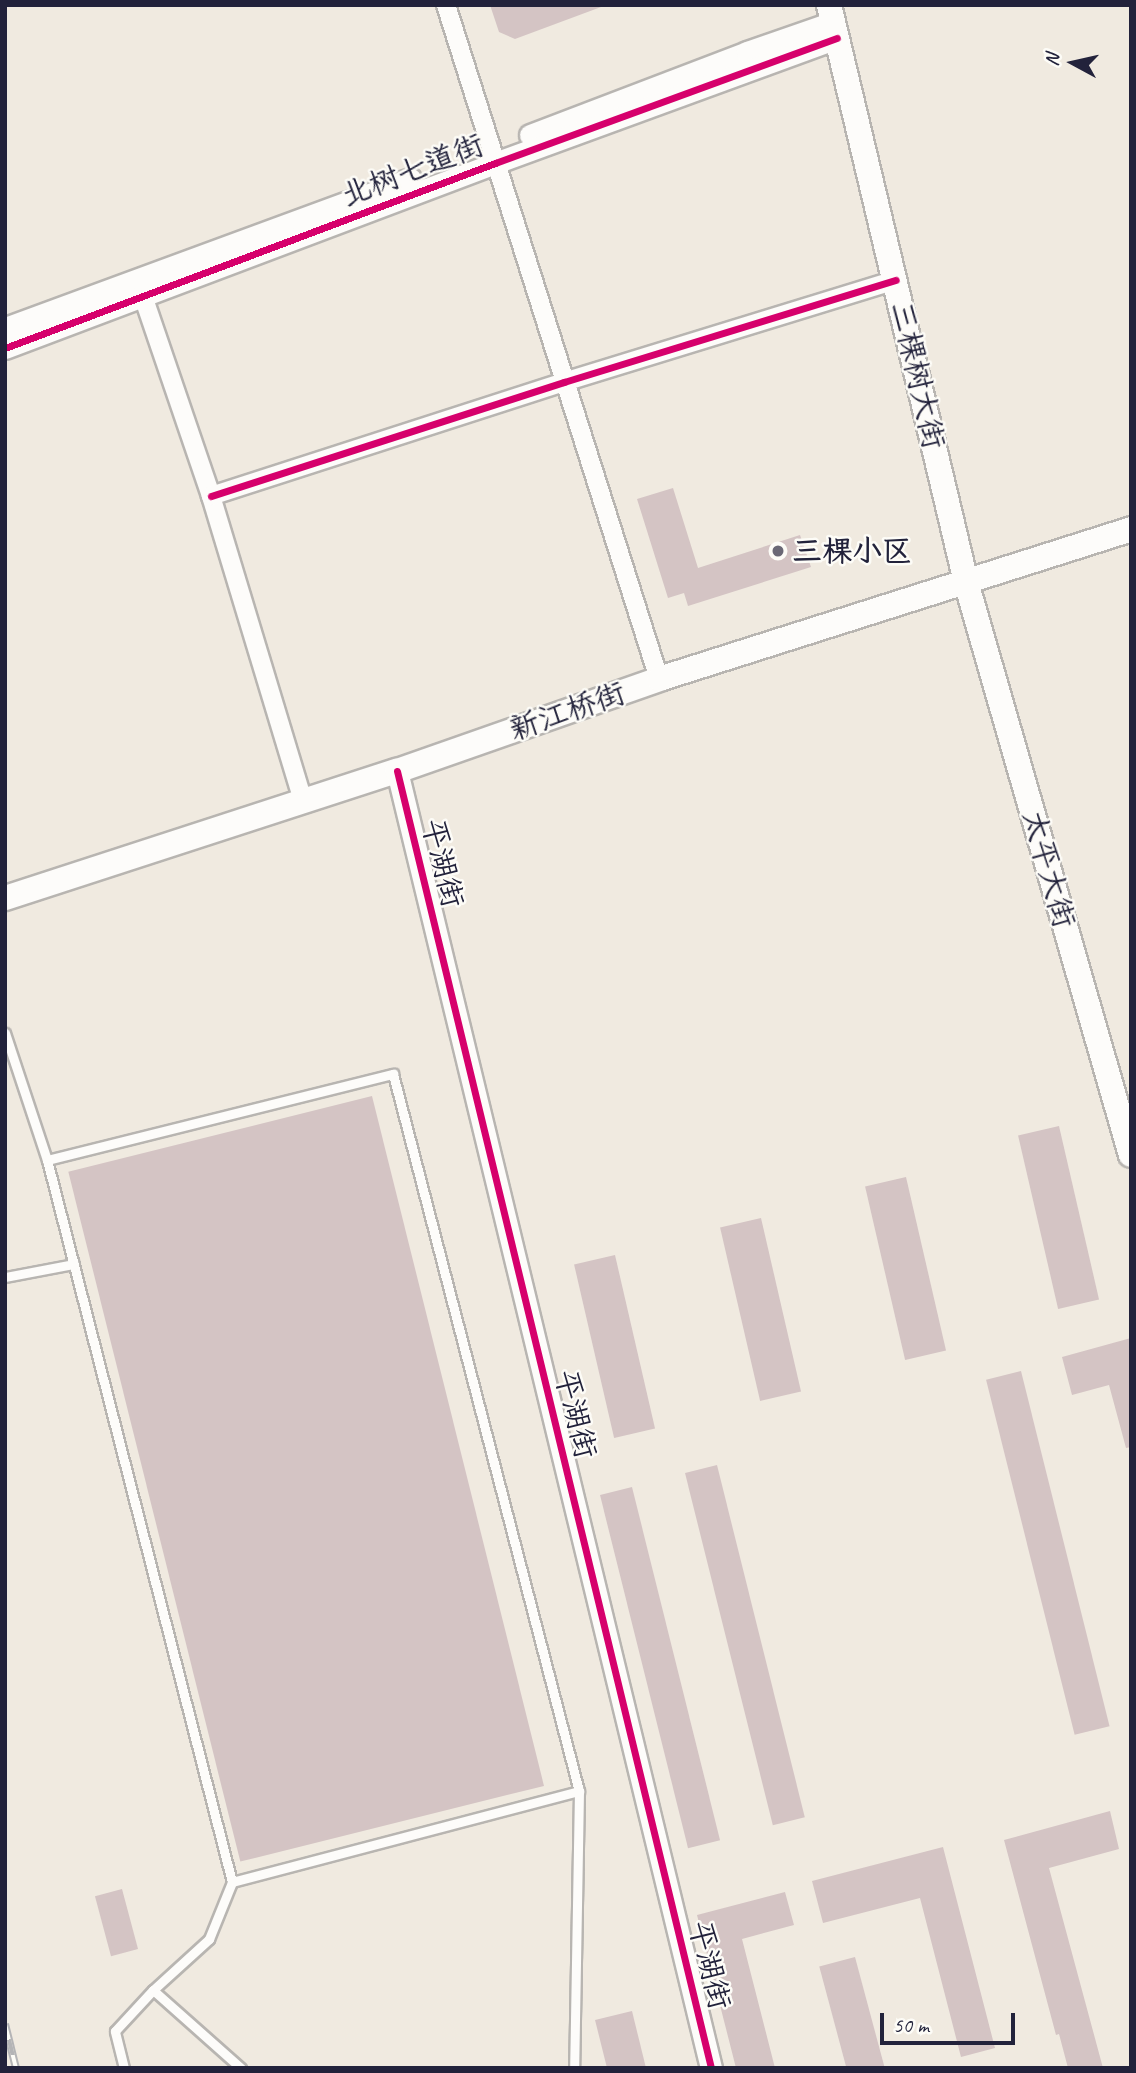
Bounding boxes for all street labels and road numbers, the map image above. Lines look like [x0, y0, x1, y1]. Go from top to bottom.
street label: 北树七道街 [336, 126, 488, 214]
street label: 三棵树大街 [884, 298, 952, 452]
street label: 新江桥街 [504, 674, 630, 748]
street label: 太平大街 [1015, 806, 1083, 932]
street label: 平湖街 [415, 815, 471, 911]
street label: 平湖街 [548, 1366, 604, 1462]
street label: 平湖街 [682, 1917, 738, 2013]

